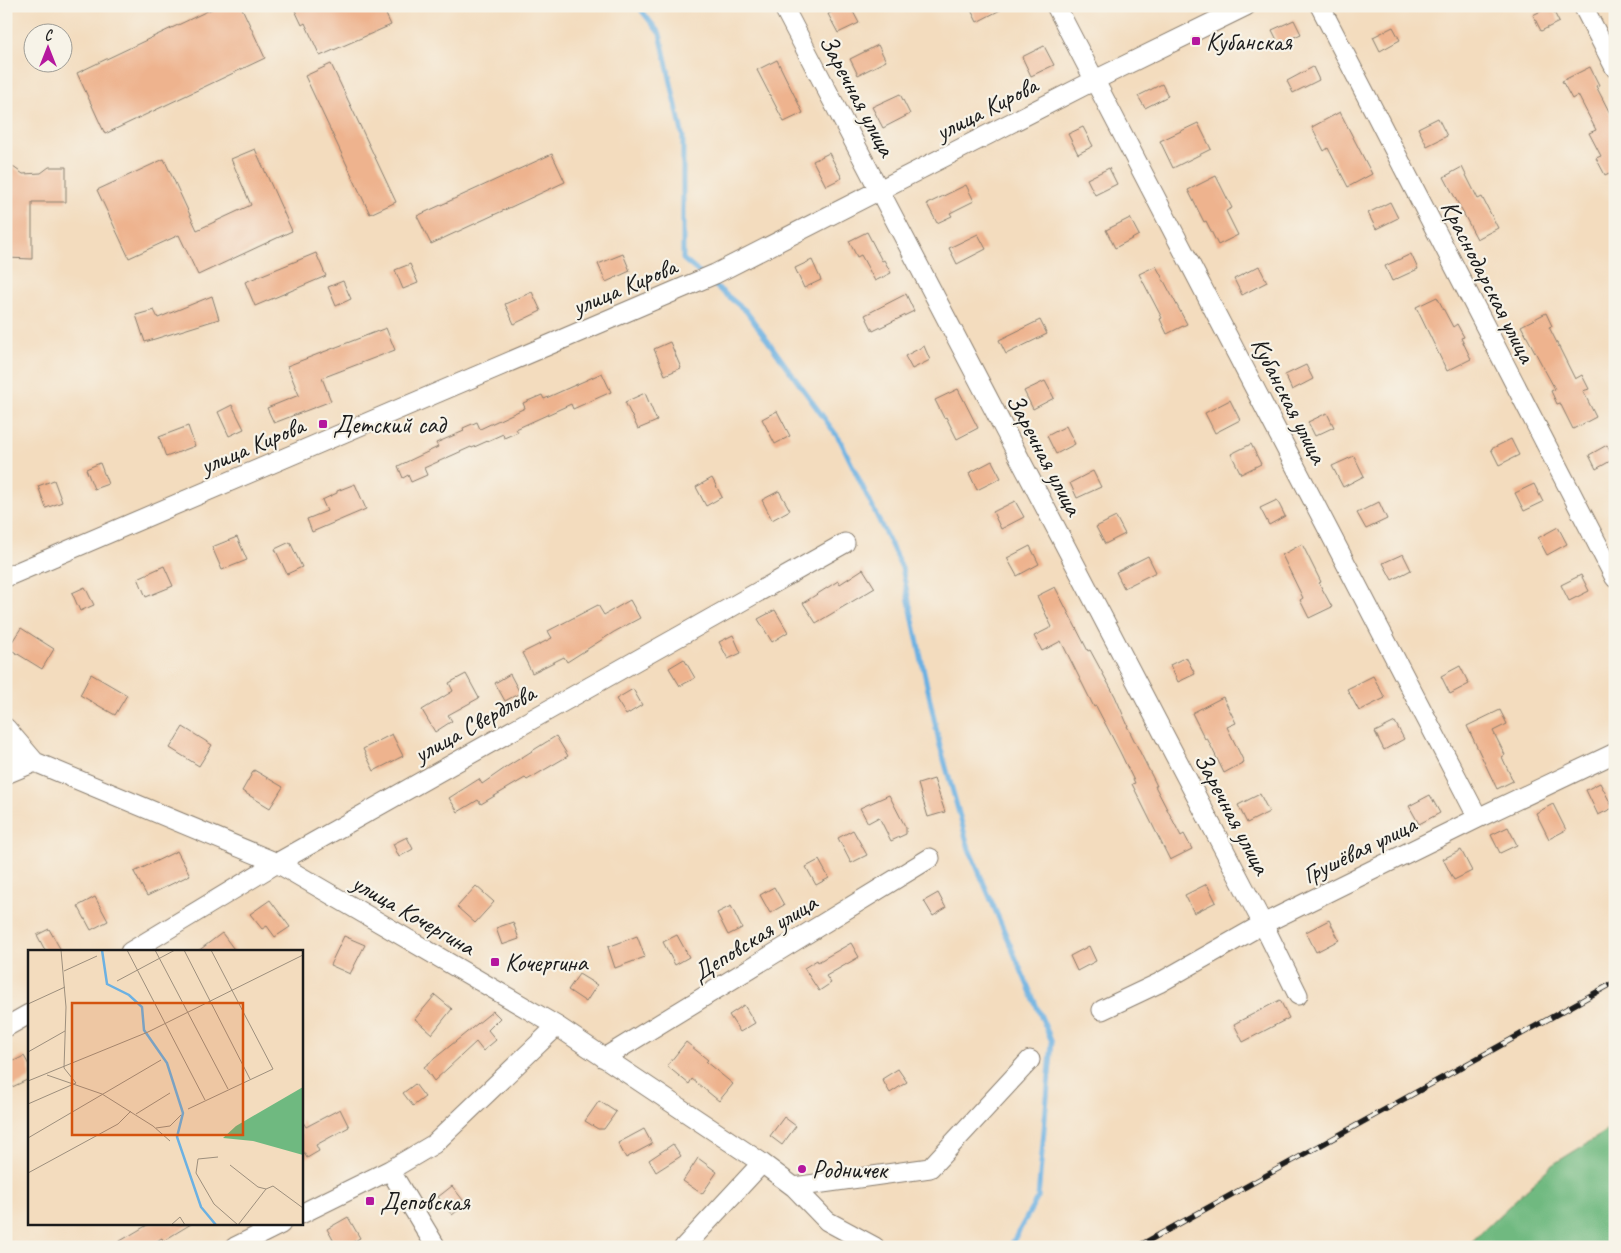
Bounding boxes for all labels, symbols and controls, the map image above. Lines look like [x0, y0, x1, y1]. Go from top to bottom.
north arrow [22, 22, 72, 72]
place label: Кубанская [1206, 26, 1293, 58]
text: С [45, 27, 54, 44]
street label: Заречная улица [812, 29, 904, 164]
marker: Кубанская [1190, 35, 1202, 47]
street label: улица Кирова [928, 68, 1045, 149]
street label: Краснодарская улица [1433, 195, 1544, 370]
street label: улица Кирова [566, 250, 684, 324]
street label: Кубанская улица [1244, 332, 1336, 471]
street label: Заречная улица [999, 388, 1091, 523]
street label: улица Кирова [194, 409, 312, 483]
place label: Детский сад [333, 409, 447, 441]
marker: Детский сад [317, 418, 329, 430]
street label: улица Свердлова [406, 676, 543, 771]
street label: Заречная улица [1187, 747, 1279, 882]
street label: Грушёвая улица [1297, 808, 1423, 891]
street label: улица Кочергина [344, 866, 483, 964]
street label: Деповская улица [686, 886, 825, 989]
place label: Кочергина [505, 947, 590, 979]
inset map [28, 950, 302, 1226]
marker: Кочергина [489, 956, 501, 968]
place label: Родничек [812, 1154, 890, 1186]
marker: Родничек [796, 1163, 808, 1175]
place label: Деповская [380, 1186, 471, 1218]
marker: Деповская [364, 1195, 376, 1207]

